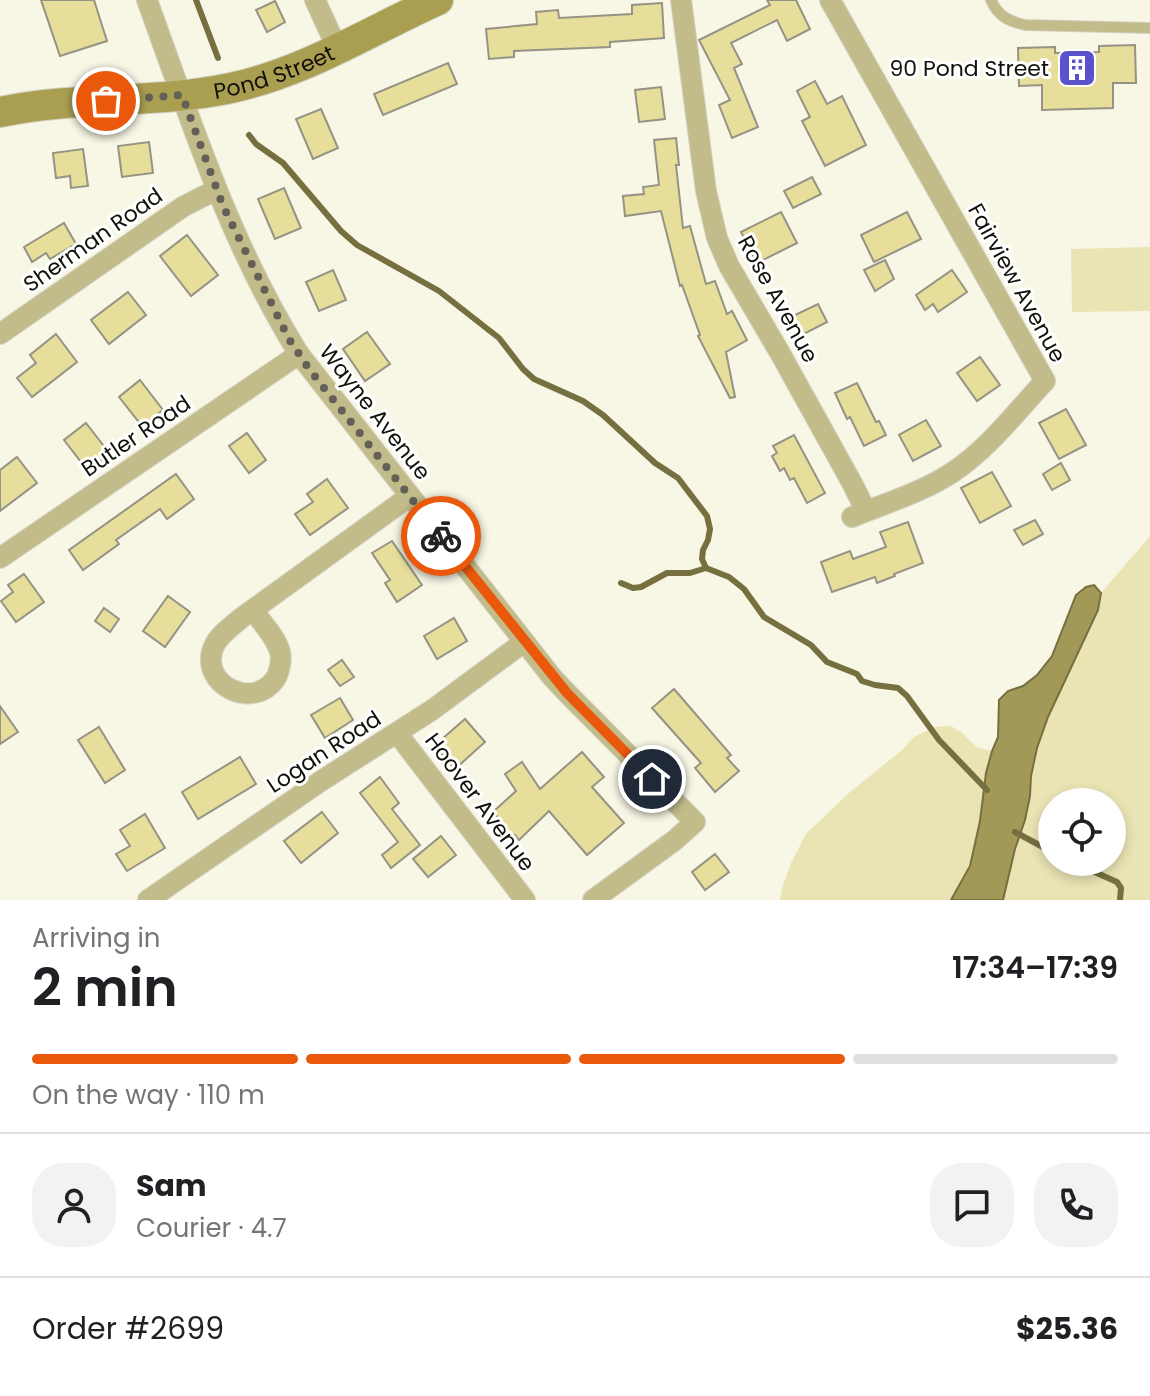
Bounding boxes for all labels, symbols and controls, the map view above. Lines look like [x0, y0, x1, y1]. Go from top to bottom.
street label: Pond Street [211, 37, 340, 107]
building icon: 90 Pond Street [1056, 47, 1098, 89]
place label: 90 Pond Street [889, 53, 1049, 84]
pin [72, 67, 140, 135]
icon: bag [84, 79, 128, 123]
street label: Sherman Road [17, 180, 169, 300]
street label: Fairview Avenue [960, 198, 1074, 368]
street label: Rose Avenue [730, 230, 826, 368]
street label: Wayne Avenue [312, 337, 438, 487]
street label: Butler Road [75, 388, 197, 484]
courier [401, 496, 481, 576]
icon: bike [419, 514, 463, 558]
street label: Logan Road [261, 703, 387, 801]
street label: Hoover Avenue [418, 726, 542, 878]
pin [618, 745, 686, 813]
icon: home [630, 757, 674, 801]
map controls [1038, 788, 1126, 876]
button: locate [1038, 788, 1126, 876]
text: Arriving in [32, 920, 161, 956]
text: 17:34–17:39 [952, 946, 1118, 989]
text: 2 min [32, 951, 178, 1024]
text: On the way · 110 m [32, 1077, 265, 1113]
button: person [32, 1163, 116, 1247]
button: chat [930, 1163, 1014, 1247]
button: phone [1034, 1163, 1118, 1247]
text: Sam [136, 1164, 207, 1207]
text: Courier · 4.7 [136, 1210, 287, 1246]
text: Order #2699 [32, 1307, 224, 1350]
text: $25.36 [1016, 1307, 1118, 1350]

